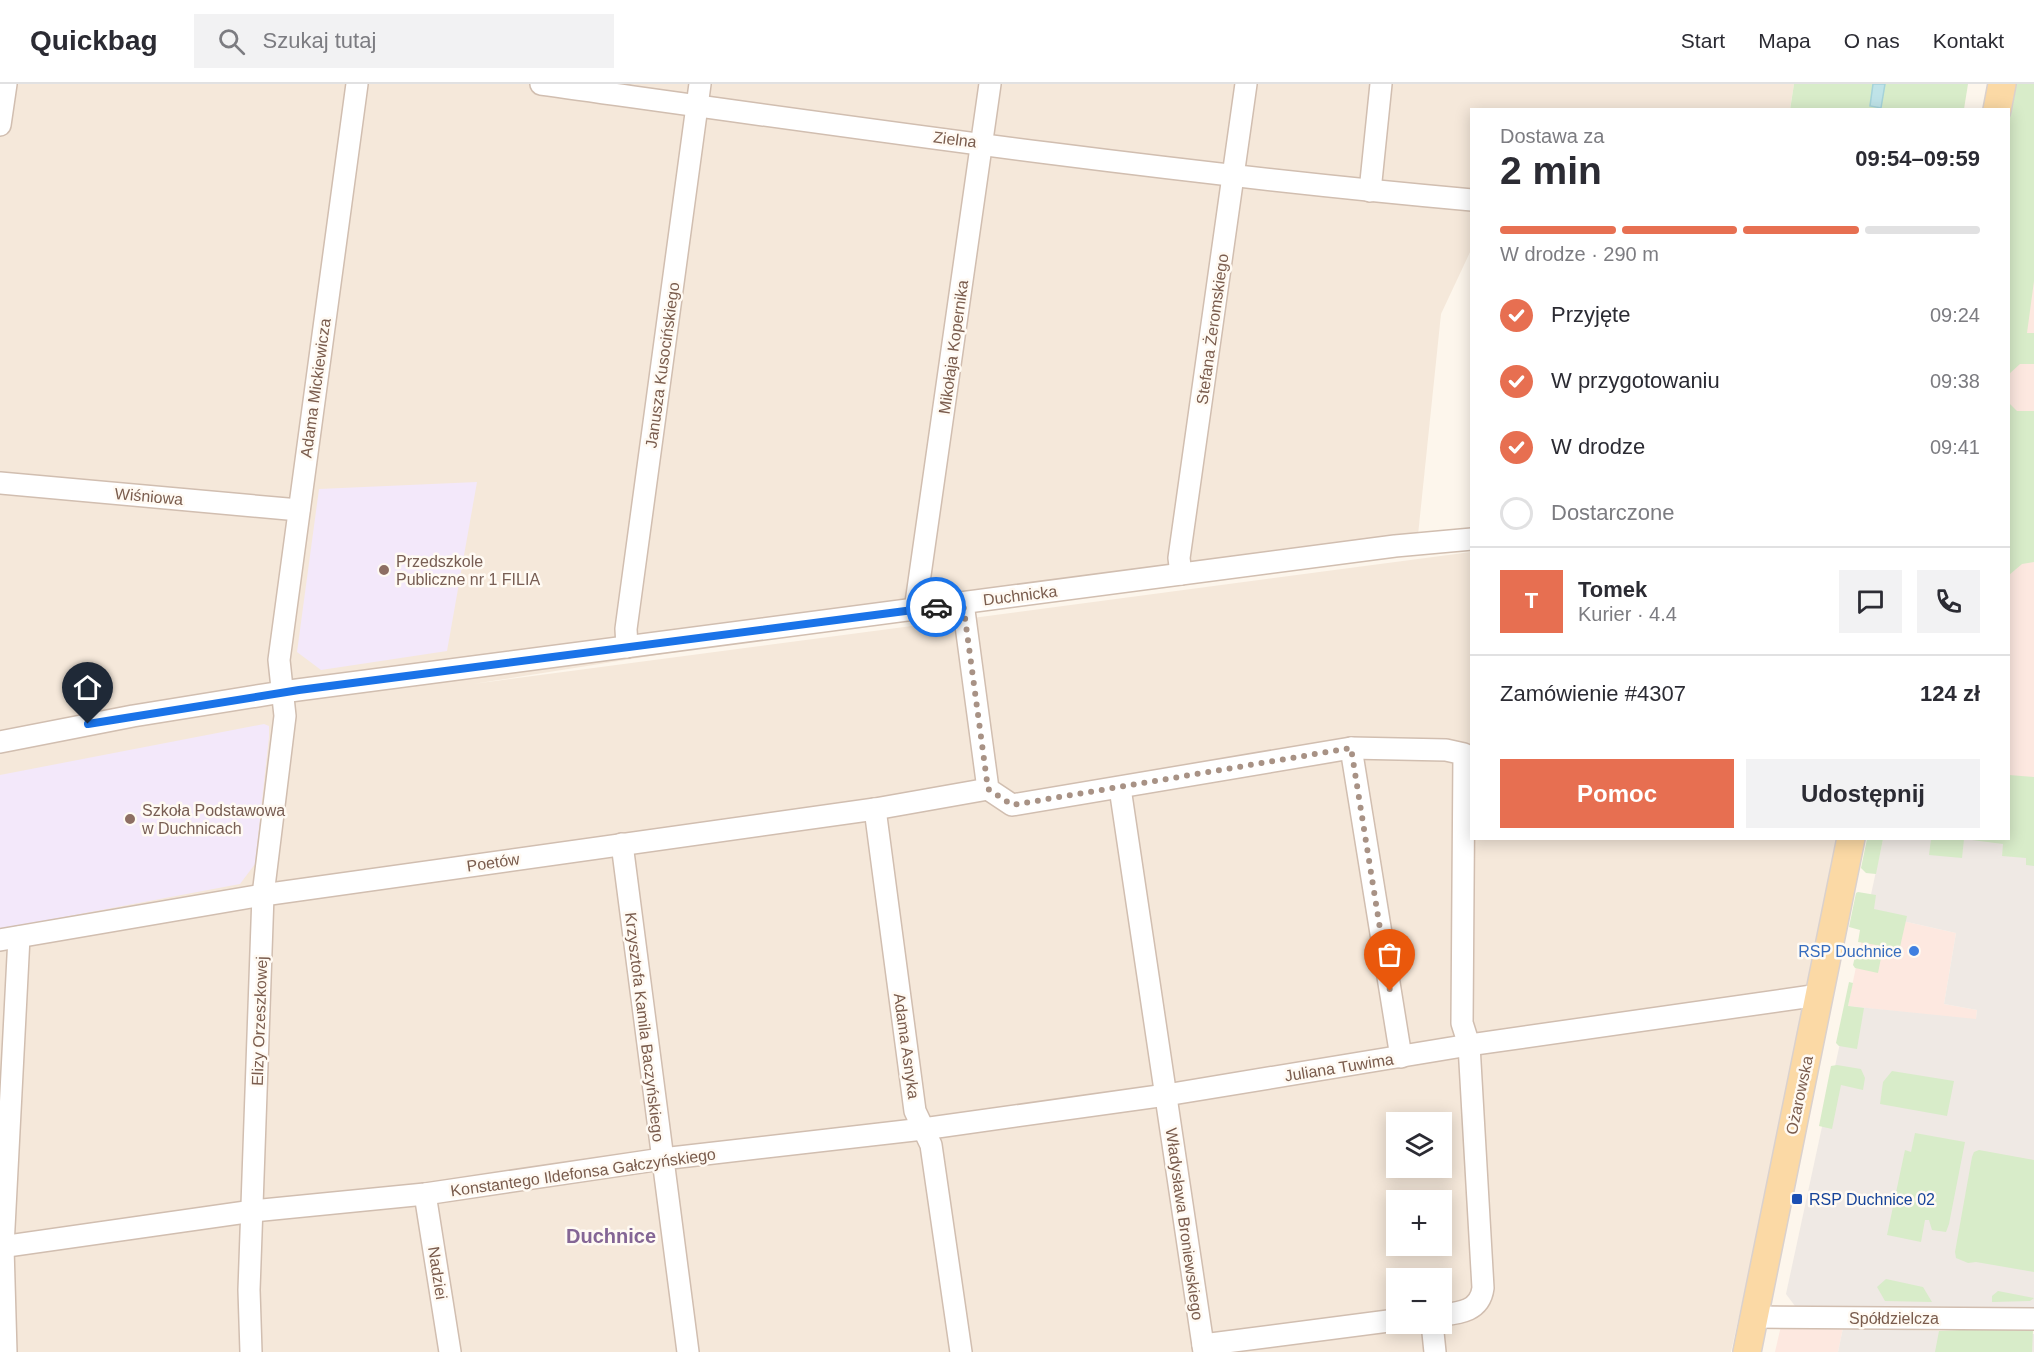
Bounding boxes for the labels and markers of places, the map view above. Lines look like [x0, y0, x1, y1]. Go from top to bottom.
place label: Przedszkole Publiczne nr 1 FILIA [396, 553, 540, 588]
marker: Przedszkole Publiczne nr 1 FILIA [377, 563, 391, 577]
pin [62, 662, 113, 724]
place label: Szkoła Podstawowa w Duchnicach [141, 802, 285, 837]
marker: Szkoła Podstawowa w Duchnicach [123, 812, 137, 826]
pin [1364, 929, 1415, 991]
place label: RSP Duchnice [1798, 943, 1902, 960]
marker: RSP Duchnice [1907, 944, 1921, 958]
place label: RSP Duchnice 02 [1809, 1191, 1935, 1208]
marker: RSP Duchnice 02 [1790, 1192, 1804, 1206]

